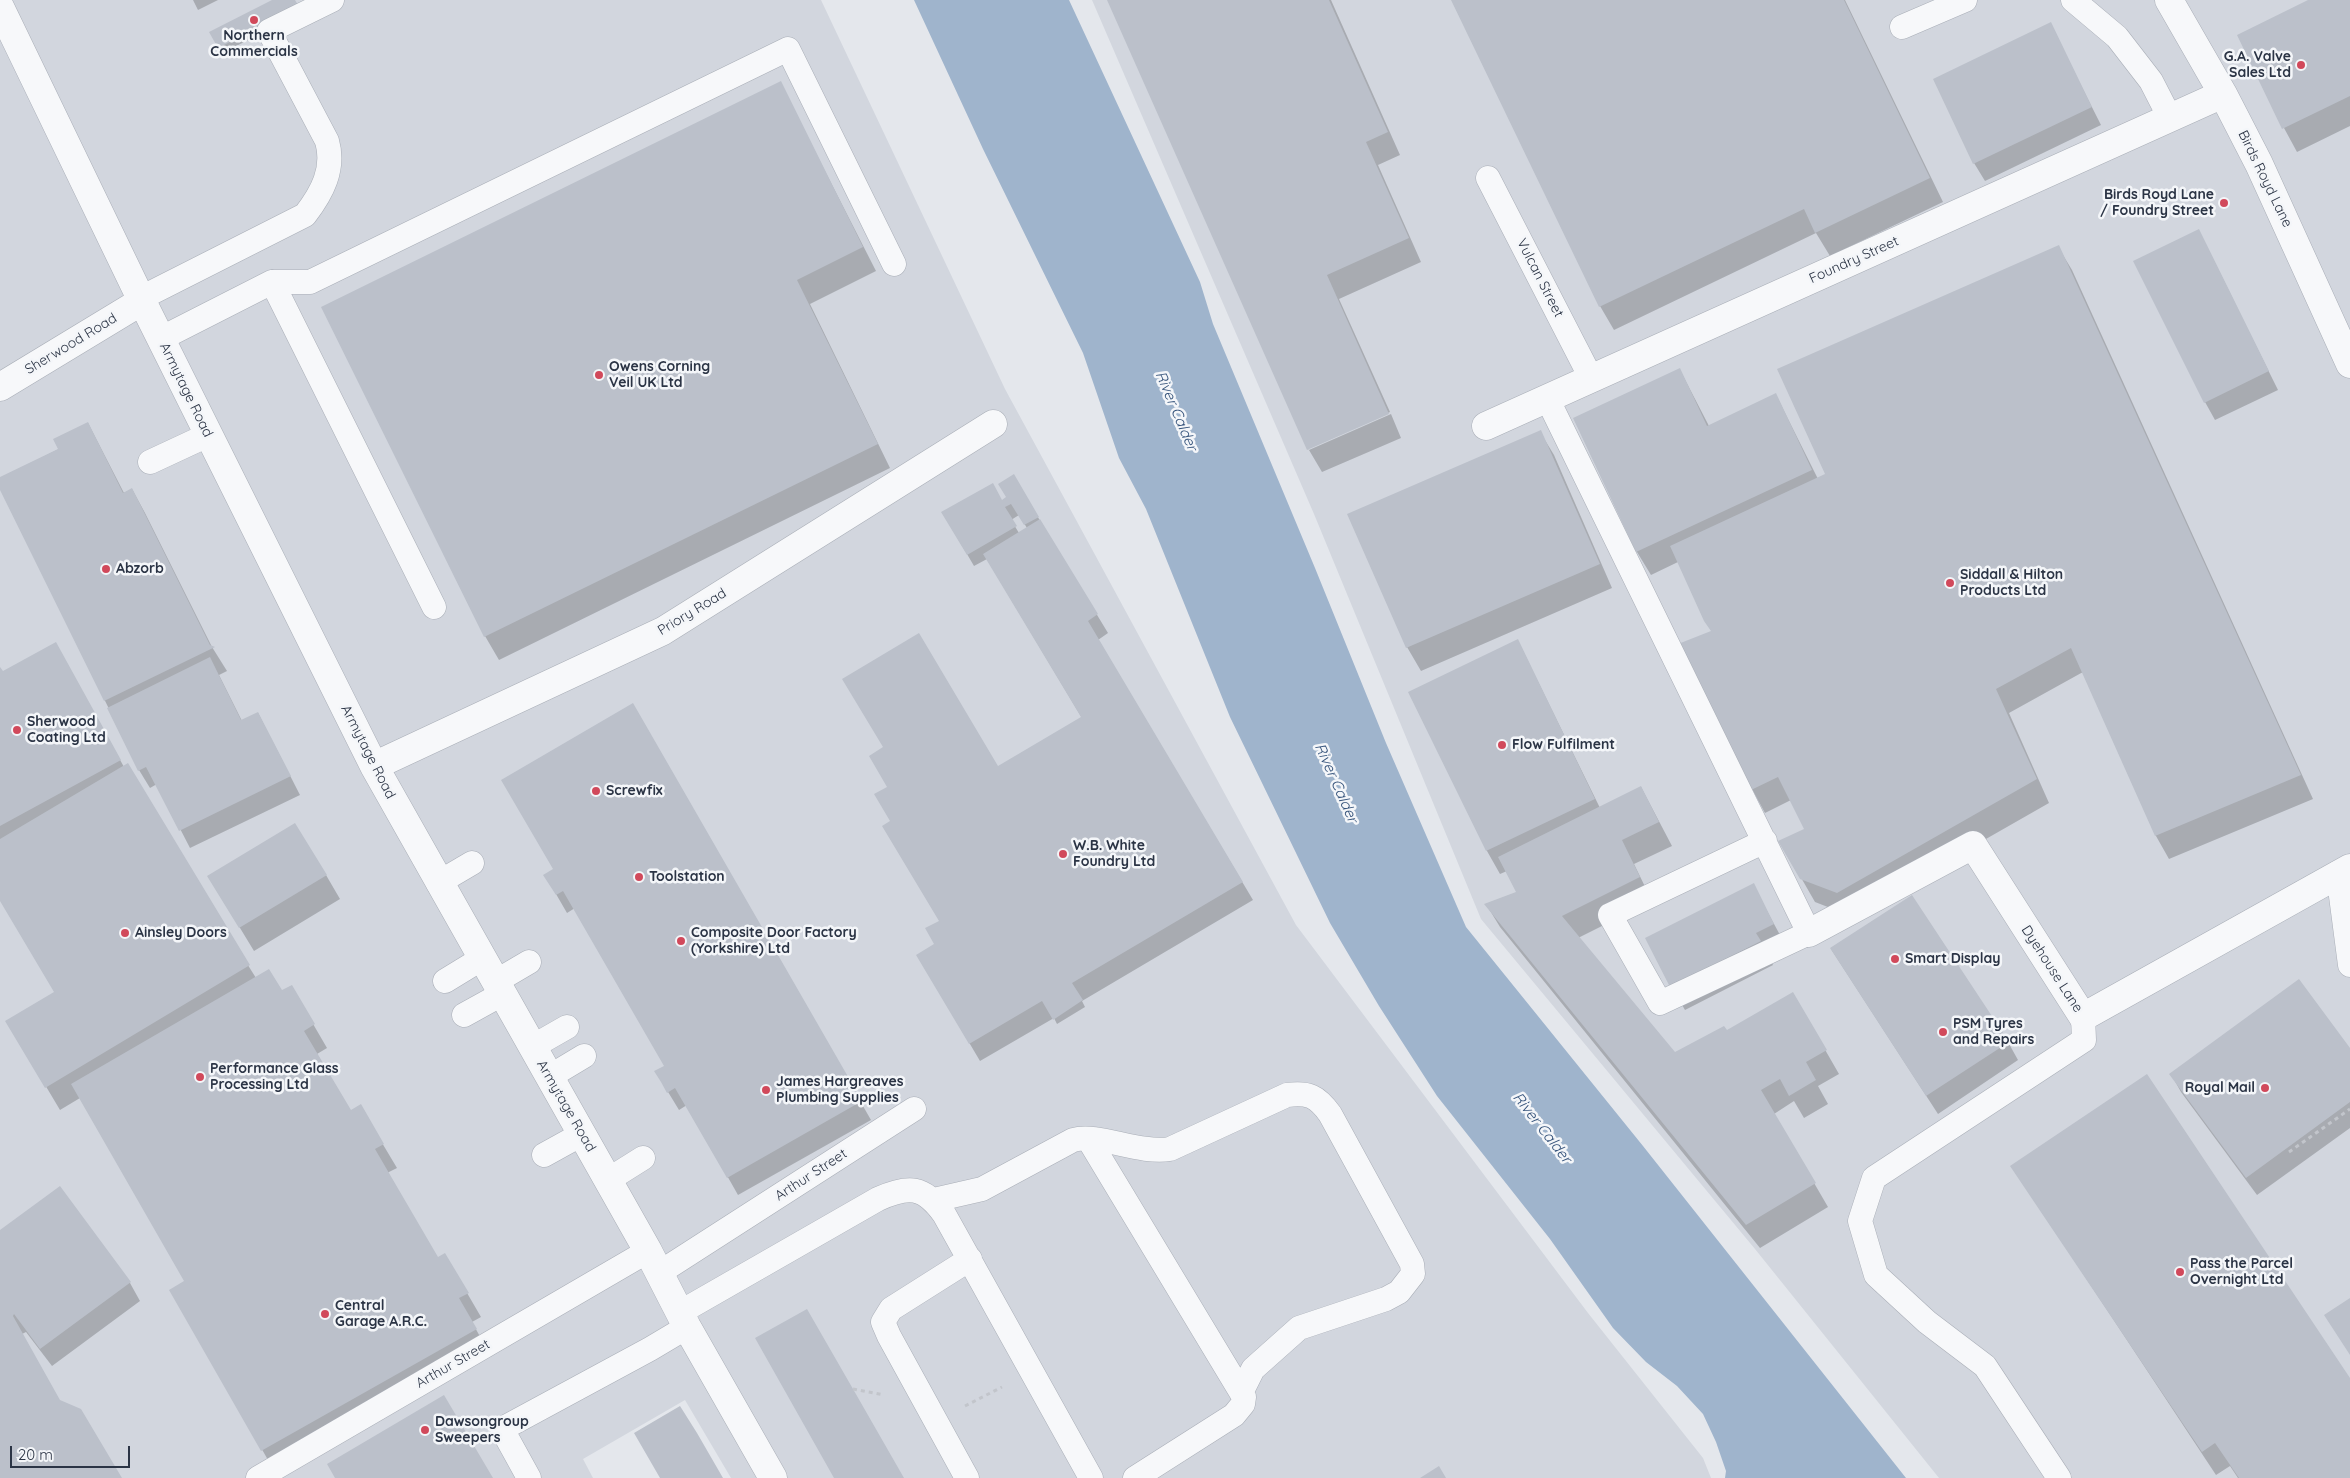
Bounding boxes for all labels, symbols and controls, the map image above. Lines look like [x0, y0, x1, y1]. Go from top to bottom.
marker: Northern Commercials [248, 14, 260, 26]
place label: Northern Commercials [210, 28, 298, 60]
place label: G.A. Valve Sales Ltd [2224, 49, 2291, 82]
marker: G.A. Valve Sales Ltd [2295, 59, 2307, 71]
street label: Birds Royd Lane [2234, 128, 2296, 230]
place label: Birds Royd Lane / Foundry Street [2100, 187, 2214, 220]
marker: Birds Royd Lane / Foundry Street [2218, 197, 2230, 209]
street label: Foundry Street [1807, 233, 1901, 287]
street label: Vulcan Street [1513, 236, 1567, 320]
street label: Sherwood Road [22, 310, 120, 378]
street label: Armytage Road [156, 340, 216, 440]
place label: Owens Corning Veil UK Ltd [609, 359, 710, 392]
water label: River Calder [1151, 368, 1201, 454]
marker: Owens Corning Veil UK Ltd [593, 369, 605, 381]
place label: Abzorb [116, 561, 164, 577]
marker: Abzorb [100, 563, 112, 575]
place label: Siddall & Hilton Products Ltd [1960, 567, 2063, 600]
marker: Siddall & Hilton Products Ltd [1944, 577, 1956, 589]
street label: Priory Road [655, 585, 729, 639]
street label: Armytage Road [337, 702, 399, 802]
place label: Sherwood Coating Ltd [27, 714, 106, 746]
marker: Sherwood Coating Ltd [11, 724, 23, 736]
place label: Flow Fulfilment [1512, 737, 1615, 753]
marker: Flow Fulfilment [1496, 739, 1508, 751]
water label: River Calder [1310, 741, 1362, 825]
place label: Screwfix [606, 783, 663, 799]
marker: Screwfix [590, 785, 602, 797]
place label: W.B. White Foundry Ltd [1073, 838, 1155, 870]
marker: W.B. White Foundry Ltd [1057, 848, 1069, 860]
place label: Toolstation [649, 869, 725, 885]
marker: Toolstation [633, 871, 645, 883]
street label: Dyehouse Lane [2018, 922, 2086, 1016]
place label: Ainsley Doors [135, 925, 227, 941]
place label: Composite Door Factory (Yorkshire) Ltd [691, 925, 857, 958]
marker: Ainsley Doors [119, 927, 131, 939]
marker: Composite Door Factory (Yorkshire) Ltd [675, 935, 687, 947]
place label: Smart Display [1905, 951, 2000, 967]
marker: Smart Display [1889, 953, 1901, 965]
place label: PSM Tyres and Repairs [1953, 1016, 2034, 1048]
marker: PSM Tyres and Repairs [1937, 1026, 1949, 1038]
street label: Armytage Road [533, 1057, 599, 1155]
place label: Performance Glass Processing Ltd [210, 1061, 338, 1094]
marker: Performance Glass Processing Ltd [194, 1071, 206, 1083]
place label: James Hargreaves Plumbing Supplies [776, 1074, 904, 1106]
place label: Royal Mail [2185, 1080, 2255, 1096]
marker: Royal Mail [2259, 1082, 2271, 1094]
marker: James Hargreaves Plumbing Supplies [760, 1084, 772, 1096]
water label: River Calder [1509, 1089, 1575, 1167]
street label: Arthur Street [772, 1145, 850, 1205]
place label: Pass the Parcel Overnight Ltd [2190, 1256, 2293, 1288]
marker: Pass the Parcel Overnight Ltd [2174, 1266, 2186, 1278]
place label: Central Garage A.R.C. [335, 1298, 427, 1330]
marker: Central Garage A.R.C. [319, 1308, 331, 1320]
street label: Arthur Street [413, 1336, 493, 1392]
place label: Dawsongroup Sweepers [435, 1414, 529, 1446]
marker: Dawsongroup Sweepers [419, 1424, 431, 1436]
scale bar [12, 1436, 132, 1468]
text: 20 m [18, 1445, 53, 1464]

